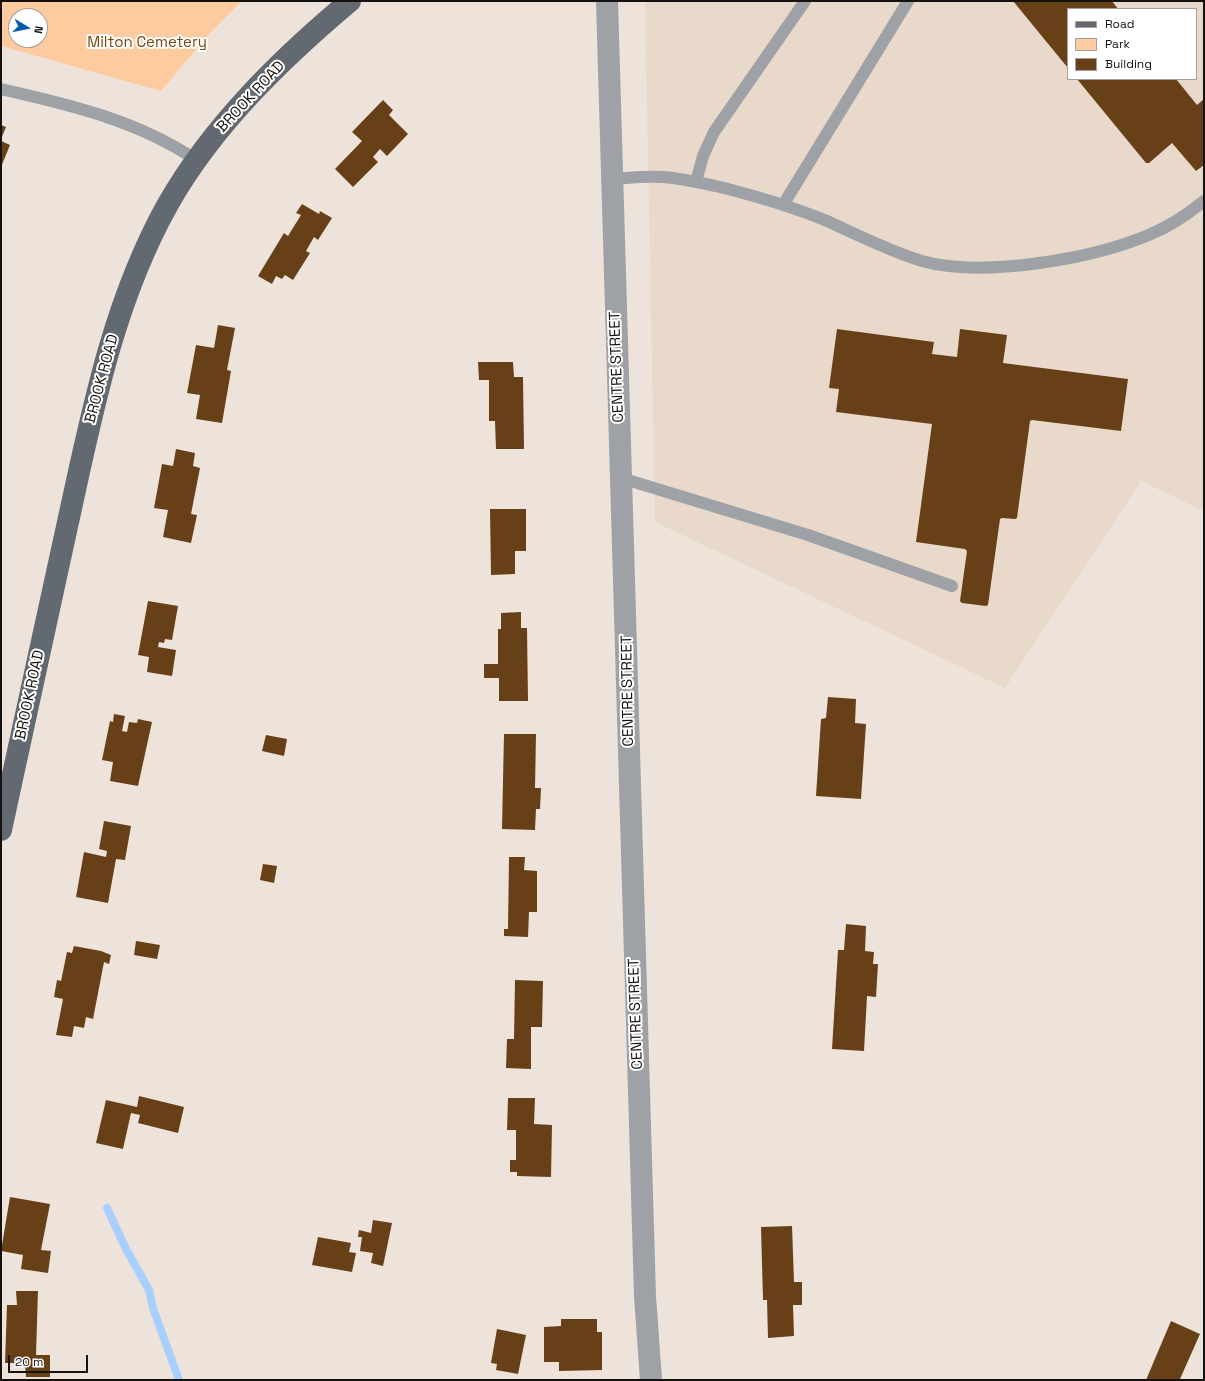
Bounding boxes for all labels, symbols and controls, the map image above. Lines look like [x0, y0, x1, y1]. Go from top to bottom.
north arrow [8, 8, 48, 48]
legend [1067, 8, 1197, 80]
text: Road [1105, 16, 1134, 32]
text: N [31, 25, 46, 35]
park label: Milton Cemetery [87, 34, 207, 52]
text: Park [1105, 36, 1130, 52]
text: Building [1105, 56, 1152, 72]
street label: BROOK ROAD [213, 58, 289, 136]
street label: CENTRE STREET [606, 311, 628, 423]
street label: BROOK ROAD [82, 333, 122, 425]
street label: CENTRE STREET [618, 635, 638, 747]
street label: BROOK ROAD [12, 649, 48, 741]
street label: CENTRE STREET [625, 958, 647, 1070]
scale bar [10, 1347, 90, 1373]
text: 20 m [15, 1354, 43, 1370]

